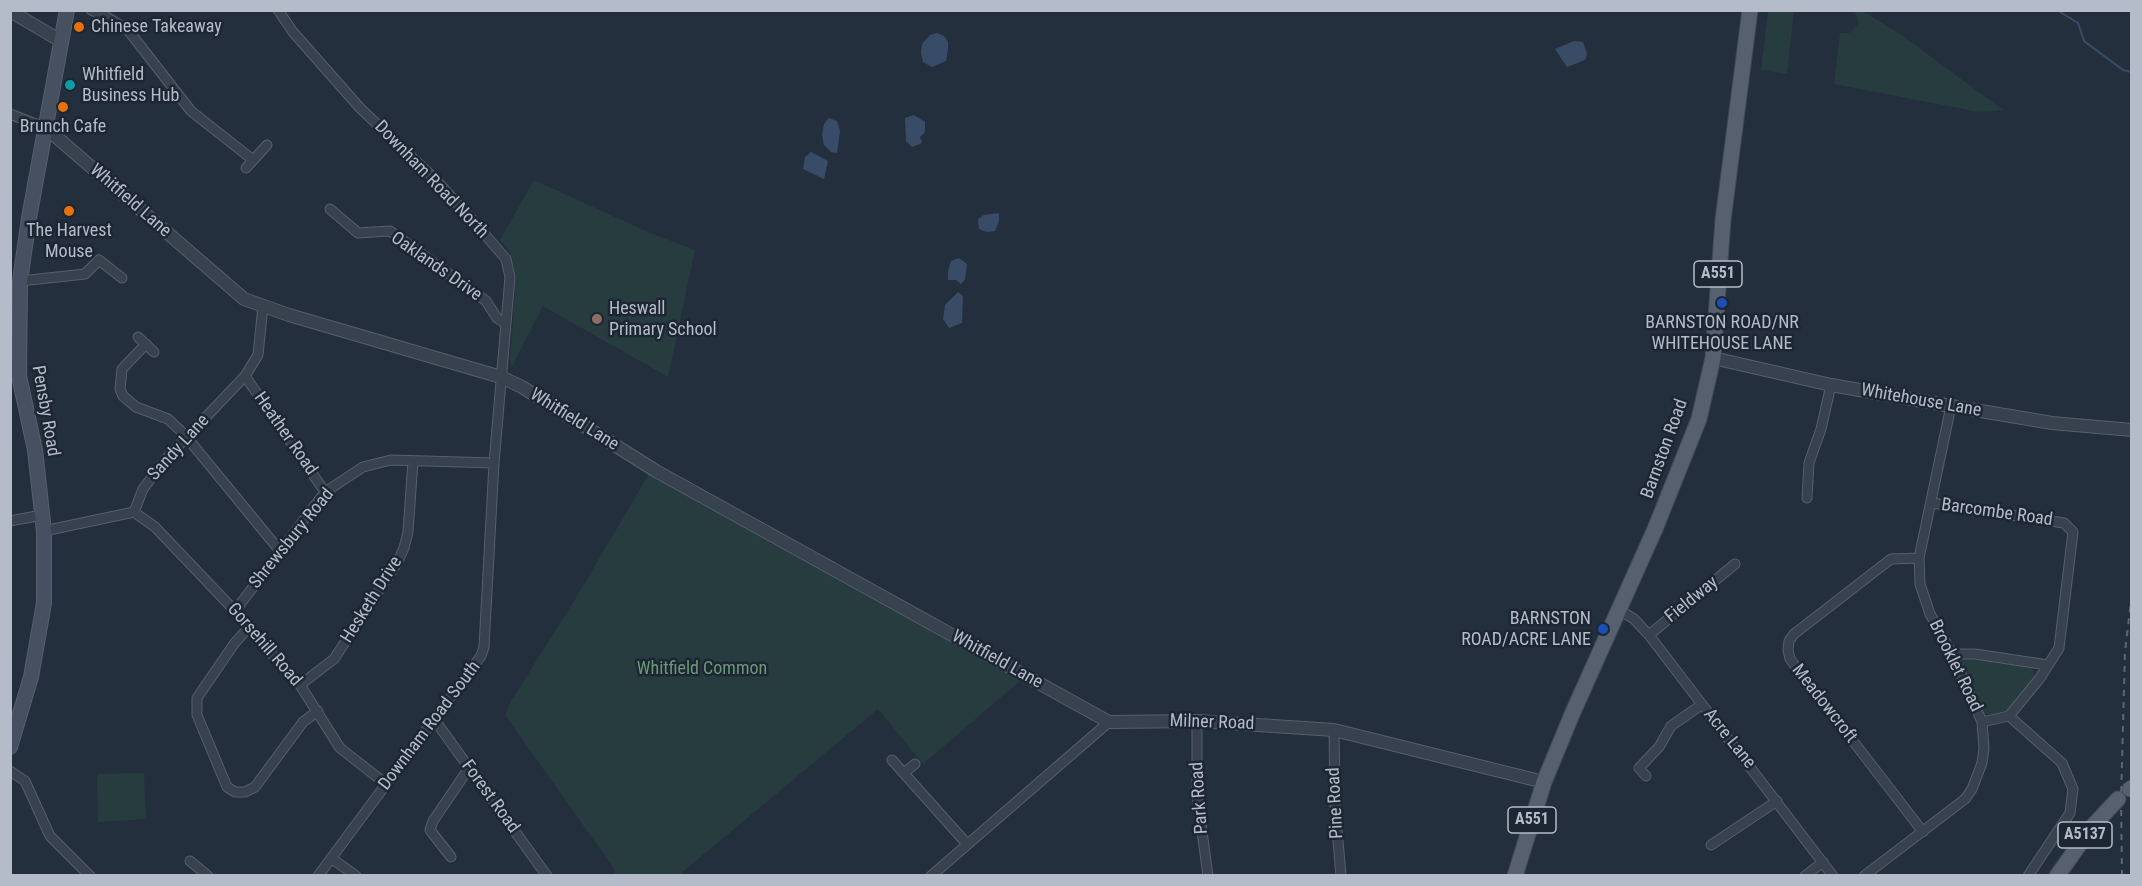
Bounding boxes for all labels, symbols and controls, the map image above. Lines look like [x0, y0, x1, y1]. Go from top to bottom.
place label: Chinese Takeaway [91, 16, 222, 38]
marker: Chinese Takeaway [72, 20, 86, 34]
place label: Whitfield Business Hub [82, 64, 179, 106]
marker: Whitfield Business Hub [63, 78, 77, 92]
marker: Brunch Cafe [56, 100, 70, 114]
place label: Brunch Cafe [20, 116, 106, 138]
street label: Downham Road North [369, 117, 493, 243]
street label: Whitfield Lane [85, 160, 175, 242]
marker: The Harvest Mouse [62, 204, 76, 218]
place label: The Harvest Mouse [26, 220, 112, 262]
street label: Oaklands Drive [386, 228, 486, 306]
road number: A551 [1694, 261, 1742, 287]
marker: BARNSTON ROAD/NR WHITEHOUSE LANE [1715, 296, 1729, 310]
place label: Heswall Primary School [609, 298, 717, 340]
marker: Heswall Primary School [590, 312, 604, 326]
place label: BARNSTON ROAD/NR WHITEHOUSE LANE [1645, 312, 1799, 354]
street label: Pensby Road [26, 364, 64, 458]
street label: Whitehouse Lane [1859, 380, 1983, 422]
street label: Whitfield Lane [526, 384, 622, 456]
street label: Heather Road [248, 388, 322, 480]
street label: Barnston Road [1637, 396, 1693, 502]
street label: Sandy Lane [144, 410, 214, 486]
street label: Shrewsbury Road [245, 485, 339, 593]
street label: Barcombe Road [1940, 494, 2054, 532]
street label: Hesketh Drive [337, 553, 407, 647]
street label: Fieldway [1661, 572, 1723, 628]
street label: Gorsehill Road [222, 599, 306, 691]
place label: BARNSTON ROAD/ACRE LANE [1461, 608, 1591, 650]
street label: Brooklet Road [1923, 617, 1987, 715]
marker: BARNSTON ROAD/ACRE LANE [1596, 622, 1610, 636]
street label: Whitfield Lane [948, 626, 1046, 694]
street label: Downham Road South [374, 657, 486, 795]
park label: Whitfield Common [637, 658, 767, 680]
street label: Meadowcroft [1787, 660, 1861, 748]
street label: Acre Lane [1698, 705, 1760, 773]
street label: Milner Road [1169, 711, 1255, 735]
street label: Forest Road [456, 756, 524, 838]
street label: Park Road [1187, 761, 1213, 835]
street label: Pine Road [1323, 767, 1349, 839]
road number: A551 [1508, 807, 1556, 833]
road number: A5137 [2058, 822, 2112, 848]

